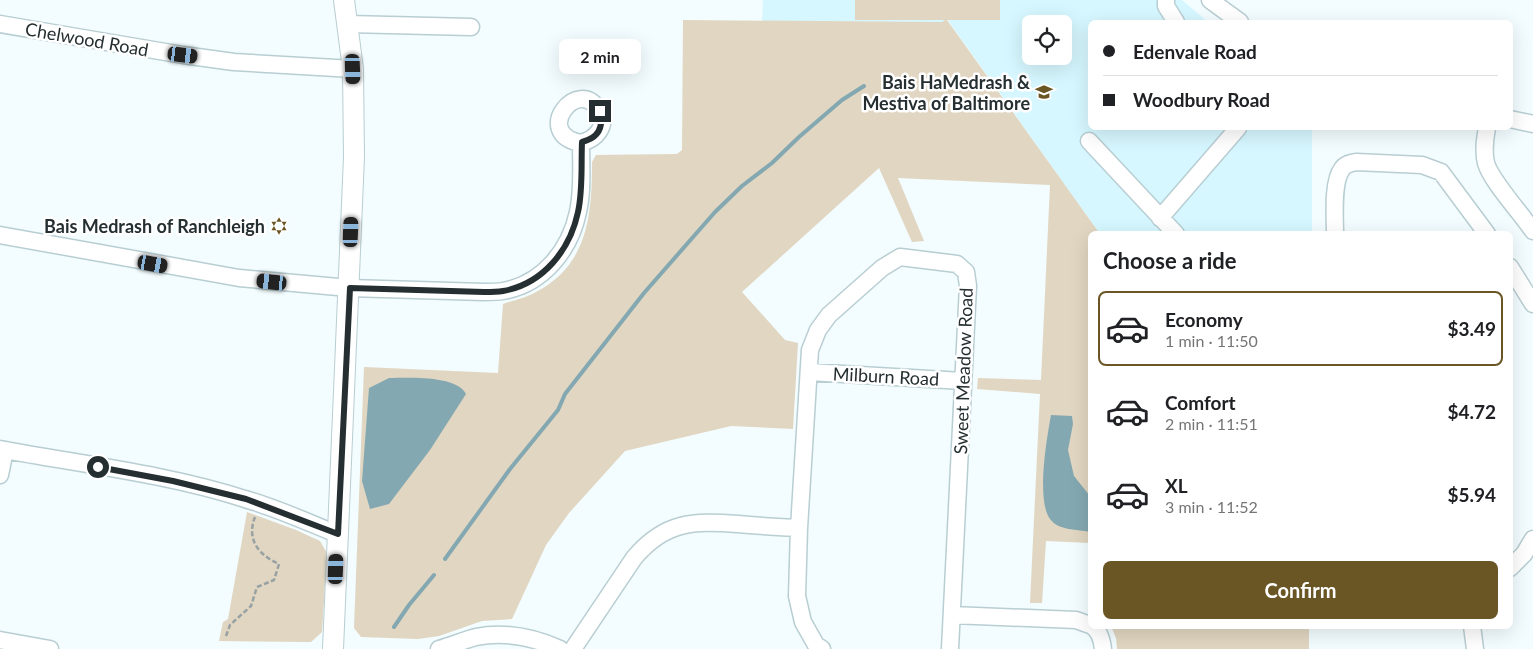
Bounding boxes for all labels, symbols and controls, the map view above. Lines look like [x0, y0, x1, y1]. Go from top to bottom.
map controls [1022, 15, 1072, 65]
button: locate [1022, 15, 1072, 65]
street label: Chelwood Road [24, 17, 150, 61]
callout: 2 min [559, 38, 641, 74]
text: Edenvale Road [1133, 40, 1257, 63]
car [167, 46, 198, 64]
text: 2 min [580, 47, 620, 66]
car [344, 54, 361, 84]
place label: Bais HaMedrash & Mestiva of Baltimore [862, 71, 1030, 114]
school or university icon: Bais HaMedrash & Mestiva of Baltimore [1034, 82, 1054, 102]
text: Woodbury Road [1133, 88, 1270, 111]
route end [589, 100, 611, 122]
place label: Bais Medrash of Ranchleigh [44, 215, 265, 237]
synagogue icon: Bais Medrash of Ranchleigh [269, 216, 289, 236]
car [342, 217, 359, 247]
text: Choose a ride [1103, 247, 1237, 274]
car [136, 254, 169, 274]
car [256, 273, 287, 291]
street label: Sweet Meadow Road [949, 287, 977, 455]
icon: car [1105, 306, 1150, 351]
text: Economy [1165, 308, 1243, 331]
text: $3.49 [1447, 317, 1496, 340]
text: 1 min · 11:50 [1165, 331, 1258, 350]
street label: Milburn Road [832, 362, 940, 390]
icon: car [1105, 389, 1150, 434]
text: Comfort [1165, 391, 1236, 414]
text: $4.72 [1447, 400, 1496, 423]
text: 2 min · 11:51 [1165, 414, 1258, 433]
route start [87, 456, 109, 478]
icon: car [1105, 472, 1150, 517]
text: XL [1165, 474, 1188, 497]
text: $5.94 [1447, 483, 1496, 506]
text: 3 min · 11:52 [1165, 497, 1258, 516]
car [327, 554, 344, 584]
button: Confirm [1103, 561, 1498, 619]

